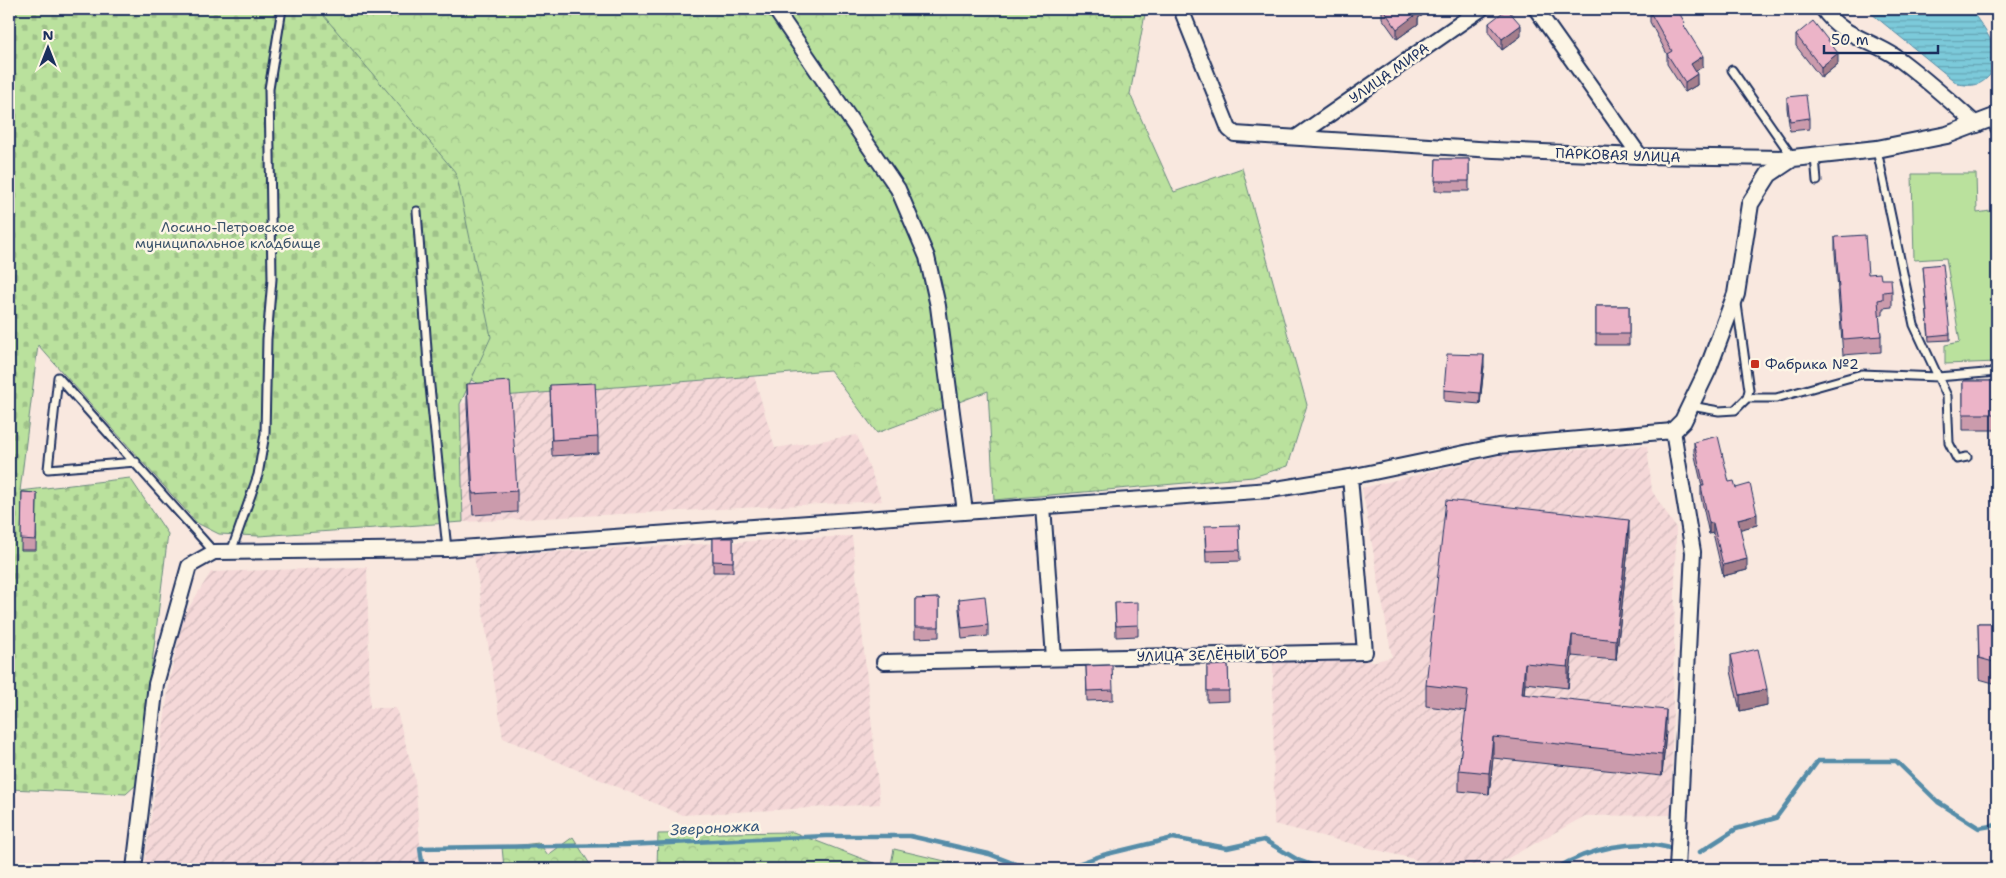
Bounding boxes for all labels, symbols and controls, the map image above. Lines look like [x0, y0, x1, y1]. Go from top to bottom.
north arrow [22, 22, 72, 72]
scale bar [1824, 22, 1937, 54]
text: N [42, 26, 54, 44]
text: 50 m [1831, 30, 1869, 50]
street label: УЛИЦА МИРА [1346, 39, 1432, 107]
street label: ПАРКОВАЯ УЛИЦА [1555, 144, 1681, 166]
park label: Лосино-Петровское муниципальное кладбище [135, 218, 321, 252]
place label: Фабрика №2 [1765, 355, 1859, 373]
marker: Фабрика №2 [1749, 358, 1761, 370]
street label: УЛИЦА ЗЕЛЁНЫЙ БОР [1136, 645, 1288, 665]
water label: Звероножка [670, 816, 760, 840]

